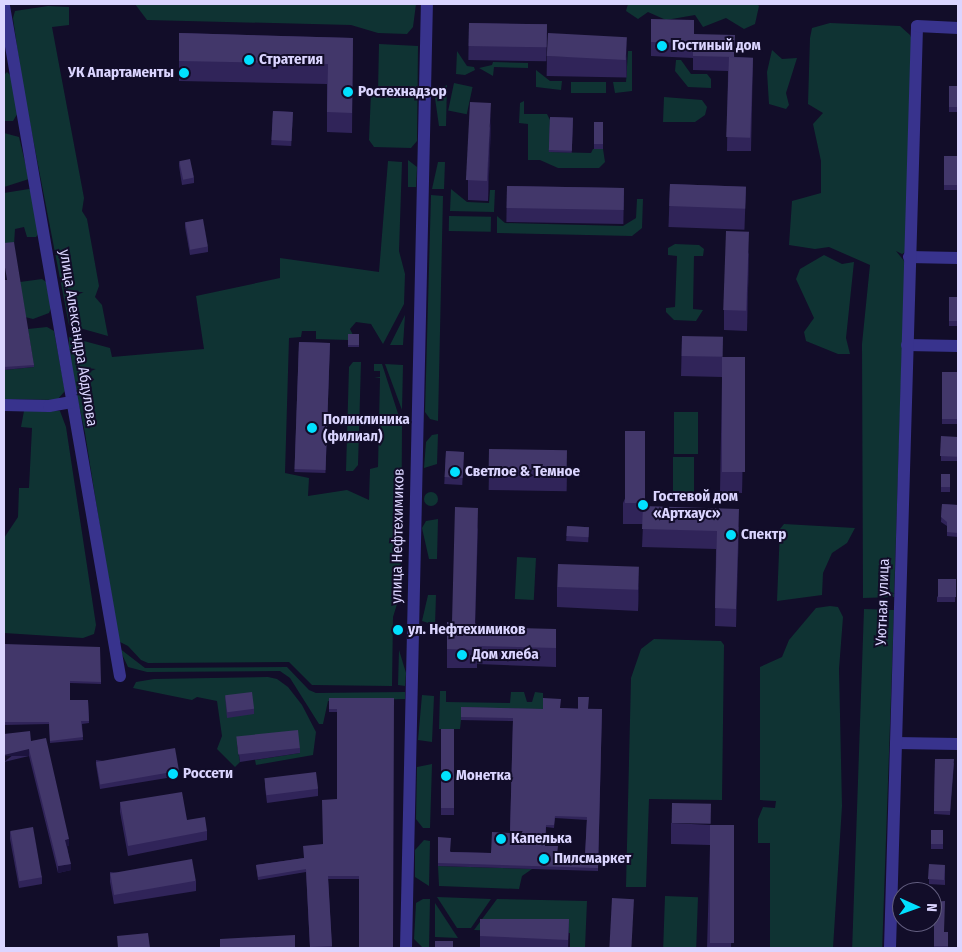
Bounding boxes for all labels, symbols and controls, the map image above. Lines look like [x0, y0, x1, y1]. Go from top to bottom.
place label: Гостиный дом [672, 37, 761, 55]
marker: Гостиный дом [656, 40, 668, 52]
place label: Стратегия [259, 51, 323, 69]
marker: Стратегия [243, 54, 255, 66]
place label: УК Апартаменты [68, 64, 174, 82]
marker: УК Апартаменты [178, 67, 190, 79]
place label: Ростехнадзор [358, 83, 447, 101]
marker: Ростехнадзор [342, 86, 354, 98]
street label: улица Александра Абдулова [55, 248, 101, 428]
place label: Поликлиника (филиал) [323, 410, 410, 445]
marker: Поликлиника (филиал) [305, 421, 319, 435]
place label: Светлое & Темное [465, 463, 580, 481]
marker: Светлое & Темное [449, 466, 461, 478]
street label: улица Нефтехимиков [388, 468, 408, 604]
place label: Гостевой дом «Артхаус» [653, 487, 738, 522]
marker: Гостевой дом «Артхаус» [637, 499, 649, 511]
place label: Спектр [741, 526, 786, 544]
marker: Спектр [725, 529, 737, 541]
street label: Уютная улица [872, 558, 894, 646]
place label: ул. Нефтехимиков [408, 621, 526, 639]
marker: ул. Нефтехимиков [392, 624, 404, 636]
place label: Дом хлеба [472, 646, 539, 664]
marker: Дом хлеба [456, 649, 468, 661]
place label: Россети [183, 765, 233, 783]
place label: Монетка [456, 767, 511, 785]
marker: Россети [167, 768, 179, 780]
marker: Монетка [440, 770, 452, 782]
place label: Капелька [511, 830, 572, 848]
marker: Капелька [495, 833, 507, 845]
place label: Пилсмаркет [554, 850, 631, 868]
marker: Пилсмаркет [538, 853, 550, 865]
north arrow [892, 882, 942, 932]
text: N [923, 903, 940, 912]

